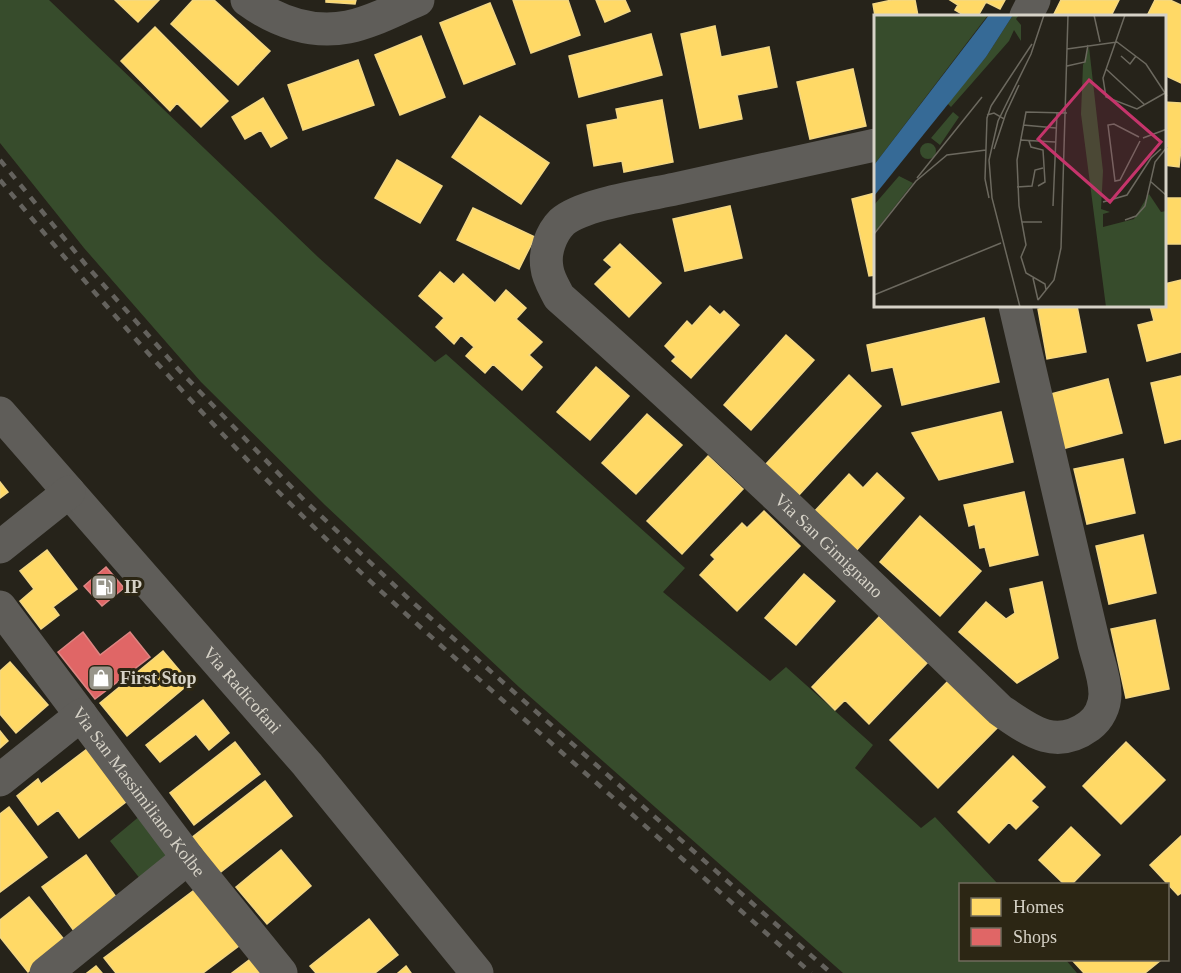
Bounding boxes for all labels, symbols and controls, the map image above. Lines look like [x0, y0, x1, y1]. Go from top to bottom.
inset map [874, 15, 1166, 308]
street label: Via San Gimignano [771, 489, 887, 602]
fuel station icon: IP [89, 572, 119, 602]
place label: IP [124, 577, 142, 597]
street label: Via Radicofani [199, 643, 286, 737]
shop icon: First Stop [86, 663, 116, 693]
place label: First Stop [120, 668, 197, 688]
street label: Via San Massimiliano Kolbe [68, 703, 209, 881]
legend [959, 883, 1169, 961]
text: Homes [1013, 897, 1064, 917]
text: Shops [1013, 927, 1057, 947]

